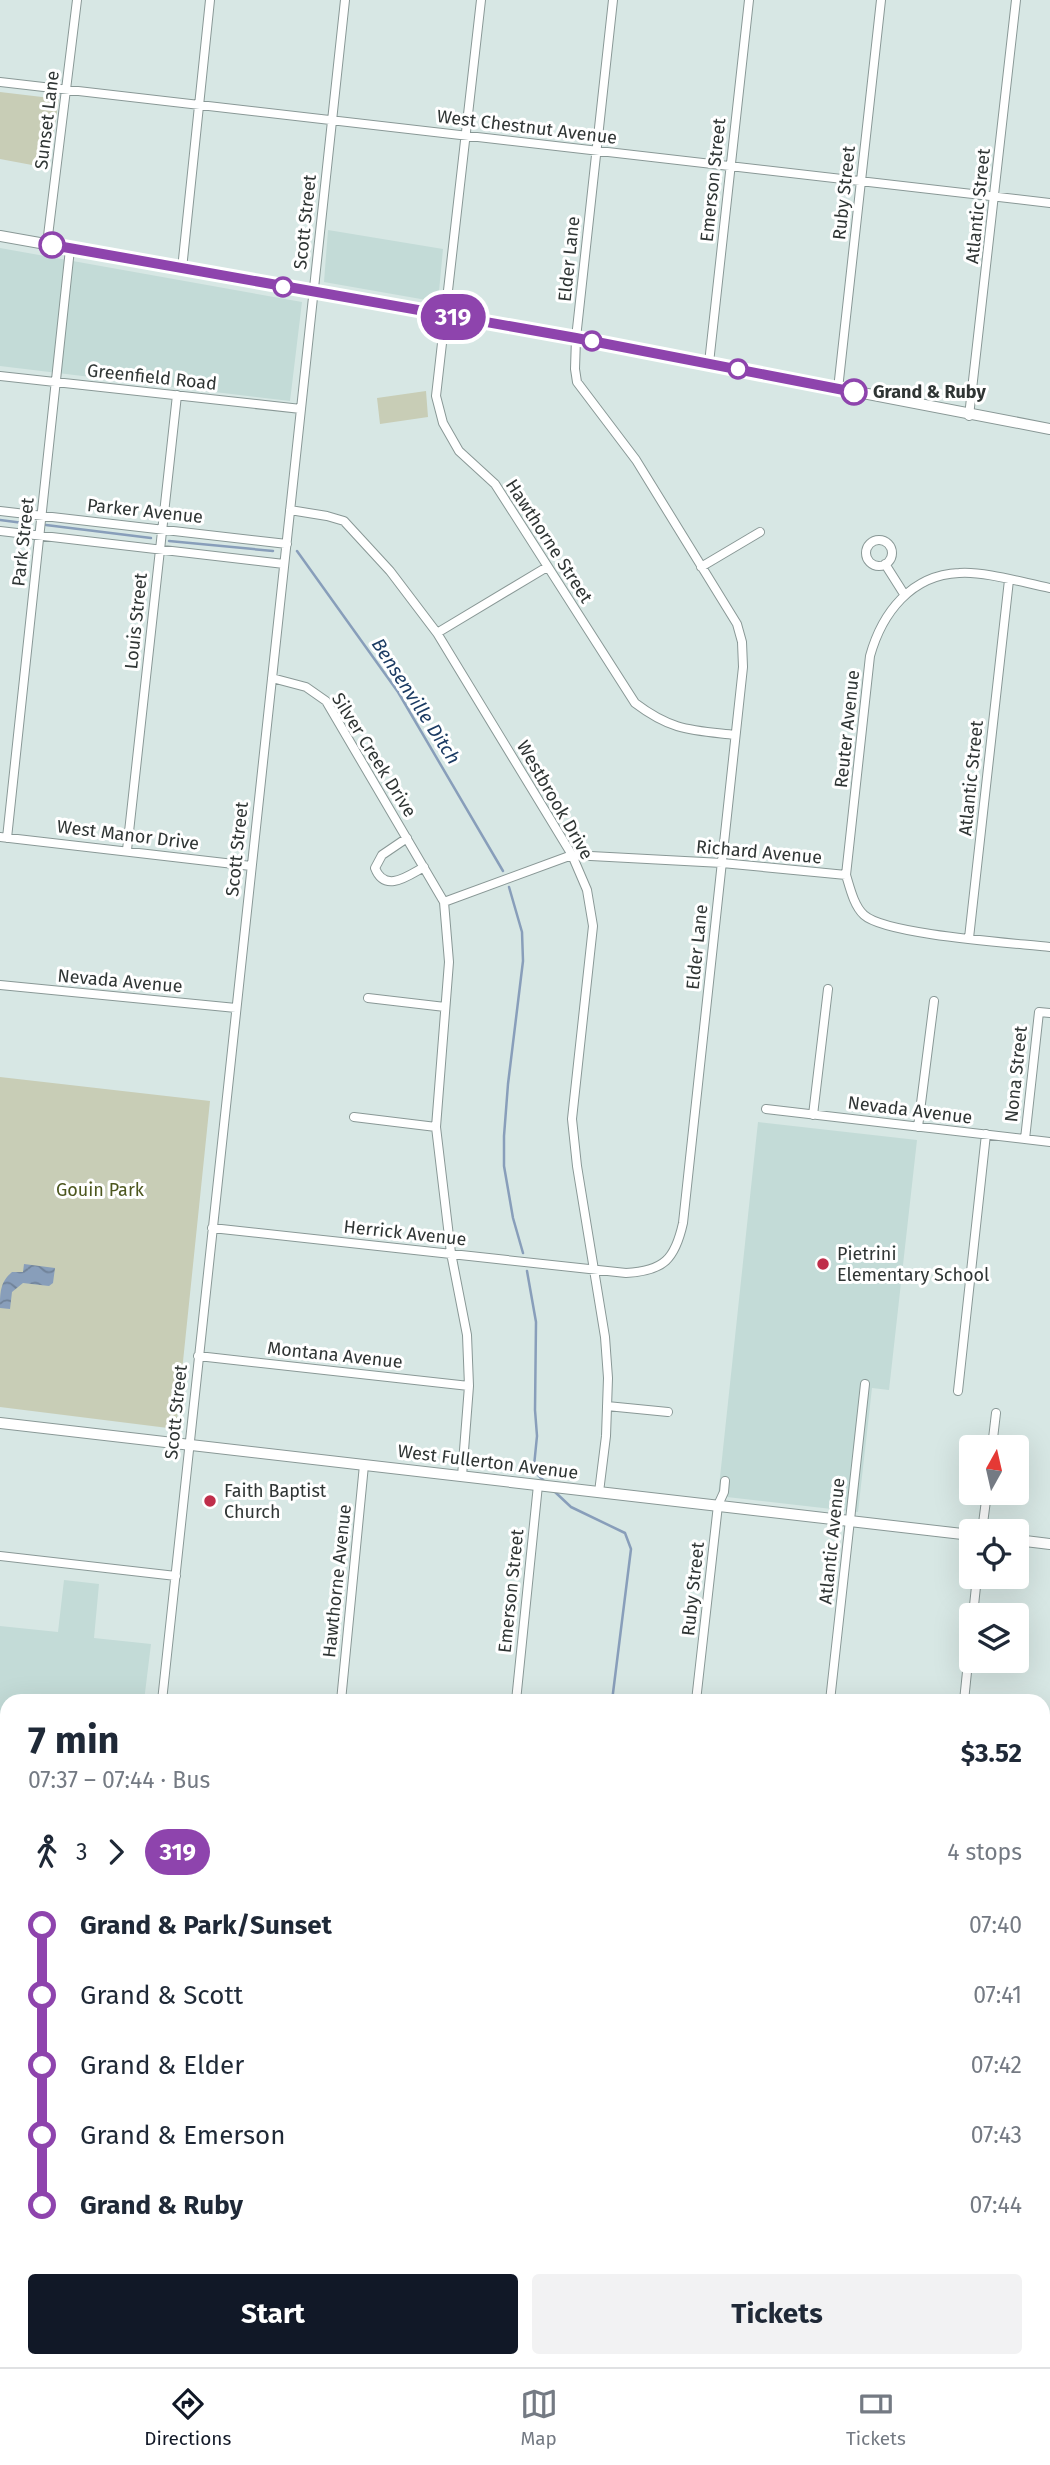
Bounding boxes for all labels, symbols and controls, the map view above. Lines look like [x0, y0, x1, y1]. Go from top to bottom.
street label: Sunset Lane [30, 69, 64, 171]
street label: West Chestnut Avenue [436, 105, 618, 149]
street label: Emerson Street [696, 116, 730, 243]
street label: Ruby Street [828, 144, 860, 241]
street label: Atlantic Street [961, 147, 995, 265]
street label: Scott Street [289, 173, 321, 270]
street label: Elder Lane [554, 215, 584, 303]
unlabelled marker [39, 232, 65, 258]
unlabelled marker [273, 277, 293, 297]
line badge: 319 [413, 294, 493, 340]
text: 319 [435, 303, 471, 331]
unlabelled marker [582, 331, 602, 351]
street label: Greenfield Road [86, 359, 218, 395]
unlabelled marker [728, 359, 748, 379]
marker: Grand & Ruby [841, 379, 867, 405]
place label: Grand & Ruby [873, 381, 986, 403]
street label: Hawthorne Street [501, 475, 598, 608]
street label: Parker Avenue [86, 494, 204, 528]
street label: Park Street [7, 496, 39, 587]
street label: Louis Street [120, 571, 152, 670]
water label: Bensenville Ditch [367, 634, 465, 768]
street label: Reuter Avenue [830, 669, 864, 789]
street label: Silver Creek Drive [327, 689, 421, 821]
street label: Atlantic Street [954, 719, 988, 837]
street label: Westbrook Drive [512, 737, 598, 863]
street label: Scott Street [221, 800, 253, 897]
street label: West Manor Drive [56, 815, 200, 855]
street label: Richard Avenue [695, 836, 823, 868]
street label: Elder Lane [682, 903, 712, 991]
street label: Nevada Avenue [57, 965, 183, 997]
street label: Nona Street [1000, 1024, 1032, 1123]
street label: Nevada Avenue [846, 1091, 974, 1129]
park label: Gouin Park [56, 1179, 145, 1201]
street label: Herrick Avenue [343, 1216, 467, 1250]
place label: Pietrini Elementary School [837, 1243, 989, 1286]
marker: Pietrini Elementary School [815, 1256, 831, 1272]
street label: Montana Avenue [266, 1337, 404, 1373]
street label: Scott Street [160, 1363, 192, 1460]
north arrow [959, 1435, 1029, 1505]
map controls [959, 1435, 1029, 1673]
street label: West Fullerton Avenue [396, 1440, 580, 1484]
street label: Atlantic Avenue [814, 1477, 850, 1605]
place label: Faith Baptist Church [224, 1480, 327, 1523]
marker: Faith Baptist Church [202, 1493, 218, 1509]
street label: Hawthorne Avenue [318, 1503, 356, 1659]
button: locate [959, 1519, 1029, 1589]
street label: Emerson Street [494, 1527, 528, 1654]
street label: Ruby Street [677, 1540, 709, 1637]
button: layers [959, 1603, 1029, 1673]
text: 7 min [28, 1717, 120, 1763]
text: $3.52 [961, 1738, 1022, 1769]
text: 07:37 – 07:44 · Bus [28, 1766, 210, 1794]
icon: walk [28, 1833, 66, 1871]
icon: forward [97, 1833, 135, 1871]
text: 3 [76, 1838, 87, 1866]
text: 319 [159, 1838, 196, 1866]
text: 4 stops [947, 1838, 1022, 1866]
text: Grand & Park/Sunset [80, 1910, 332, 1941]
text: 07:40 [969, 1911, 1022, 1939]
text: Grand & Scott [80, 1980, 243, 2011]
text: 07:41 [973, 1981, 1022, 2009]
text: Grand & Elder [80, 2050, 244, 2081]
text: 07:42 [971, 2051, 1022, 2079]
text: Grand & Emerson [80, 2120, 286, 2151]
text: 07:43 [971, 2121, 1022, 2149]
text: Grand & Ruby [80, 2190, 243, 2221]
text: 07:44 [970, 2191, 1022, 2219]
button: Start [28, 2274, 518, 2354]
button: Tickets [532, 2274, 1022, 2354]
tab: Directions [144, 2385, 231, 2450]
tab: Map [520, 2385, 558, 2450]
tab: Tickets [846, 2385, 906, 2450]

